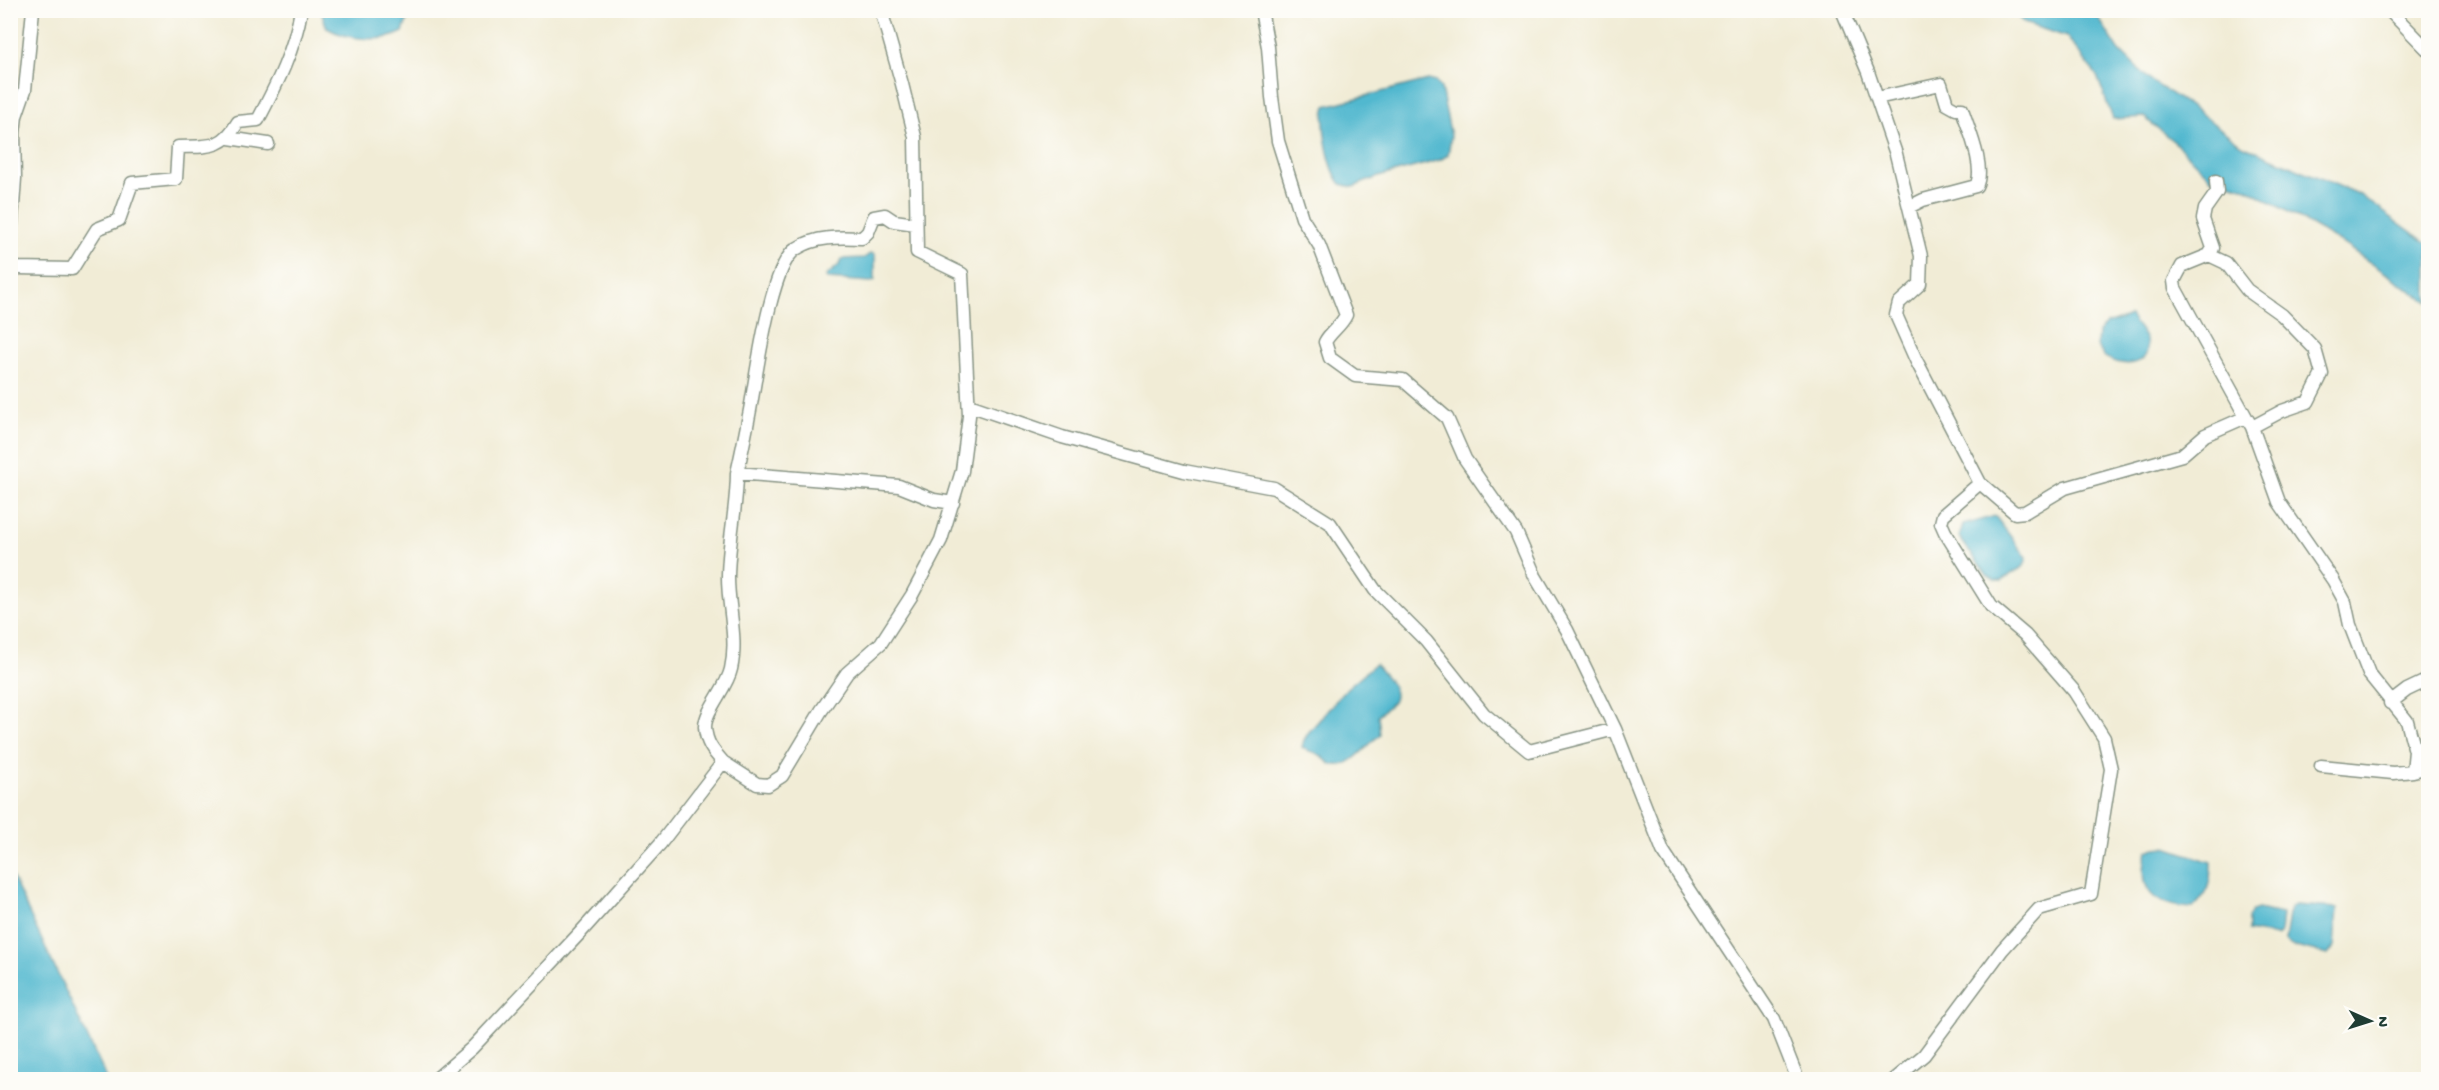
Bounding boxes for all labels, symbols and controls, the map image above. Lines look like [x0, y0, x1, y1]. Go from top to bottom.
north arrow [2340, 991, 2400, 1051]
text: N [2372, 1016, 2391, 1028]

